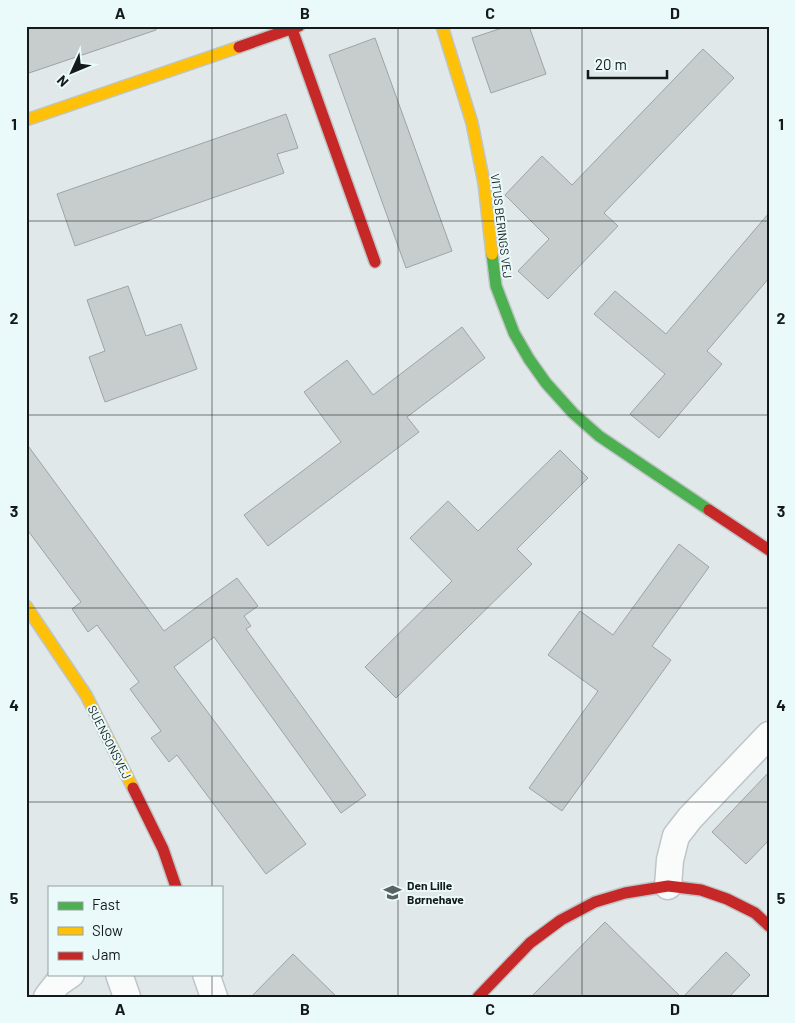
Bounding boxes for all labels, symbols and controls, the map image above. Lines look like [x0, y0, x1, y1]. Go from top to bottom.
text: A [115, 3, 126, 22]
text: B [300, 3, 310, 22]
text: C [485, 3, 495, 22]
text: D [670, 3, 680, 22]
north arrow [48, 48, 98, 98]
scale bar [588, 48, 666, 80]
text: 20 m [595, 55, 627, 73]
text: N [53, 72, 72, 91]
text: 1 [11, 114, 17, 133]
text: 1 [778, 114, 784, 133]
street label: VITUS BERINGS VEJ [489, 173, 515, 279]
text: 2 [10, 308, 19, 327]
text: 2 [777, 308, 786, 327]
text: 3 [10, 501, 18, 520]
text: 3 [777, 501, 785, 520]
text: 4 [9, 695, 19, 714]
text: 4 [776, 695, 786, 714]
street label: SUENSONSVEJ [85, 703, 135, 781]
place label: Den Lille Børnehave [407, 878, 464, 906]
school or university icon: Den Lille Børnehave [383, 882, 403, 902]
legend [48, 886, 222, 976]
text: 5 [10, 888, 19, 907]
text: 5 [777, 888, 786, 907]
text: Fast [92, 895, 120, 913]
text: Slow [92, 921, 123, 939]
text: Jam [92, 945, 121, 963]
text: A [115, 999, 126, 1018]
text: B [300, 999, 310, 1018]
text: C [485, 999, 495, 1018]
text: D [670, 999, 680, 1018]

